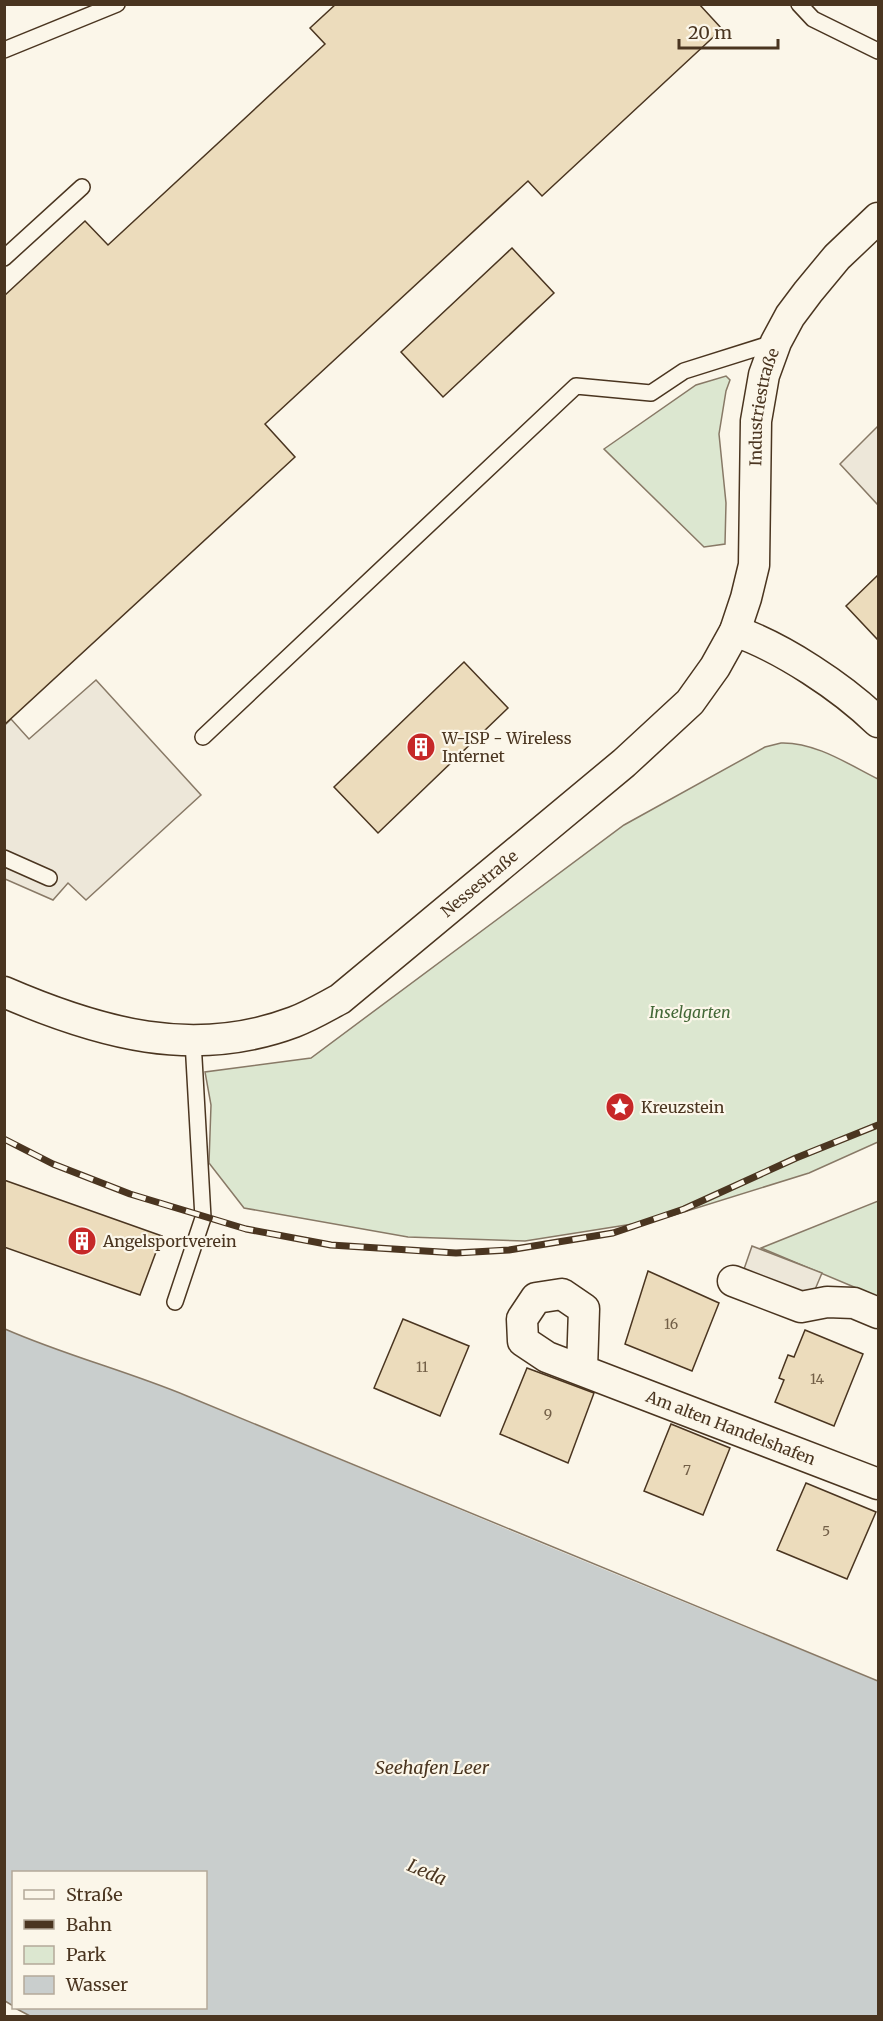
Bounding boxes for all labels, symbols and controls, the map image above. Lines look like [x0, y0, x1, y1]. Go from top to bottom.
scale bar [679, 12, 778, 50]
text: 20 m [688, 21, 732, 44]
street label: Industriestraße [745, 345, 783, 466]
place label: W-ISP - Wireless Internet [441, 728, 572, 766]
building icon: W-ISP - Wireless Internet [405, 731, 437, 763]
street label: Nessestraße [437, 846, 522, 921]
park label: Inselgarten [649, 1002, 731, 1022]
place icon: Kreuzstein [604, 1091, 636, 1123]
place label: Kreuzstein [641, 1097, 725, 1117]
building icon: Angelsportverein [66, 1225, 98, 1257]
place label: Angelsportverein [102, 1231, 237, 1251]
house number: 16 [664, 1315, 678, 1333]
house number: 11 [416, 1358, 428, 1376]
house number: 14 [810, 1370, 824, 1388]
street label: Am alten Handelshafen [642, 1386, 819, 1469]
house number: 9 [544, 1405, 552, 1423]
house number: 7 [683, 1461, 691, 1479]
house number: 5 [822, 1522, 830, 1540]
water label: Seehafen Leer [375, 1756, 490, 1779]
water label: Leda [404, 1854, 450, 1890]
legend [12, 1871, 207, 2009]
text: Straße [66, 1883, 123, 1906]
text: Bahn [66, 1913, 112, 1936]
text: Park [66, 1943, 107, 1966]
text: Wasser [65, 1973, 128, 1996]

